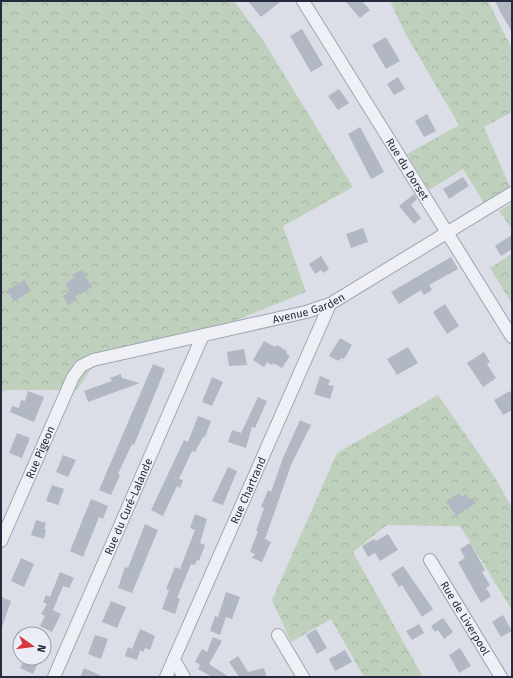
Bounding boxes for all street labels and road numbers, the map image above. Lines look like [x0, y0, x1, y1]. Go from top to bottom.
street label: Rue du Dorset [383, 136, 432, 203]
street label: Avenue Garden [271, 290, 347, 326]
street label: Rue Pigeon [23, 424, 57, 480]
street label: Rue Chartrand [228, 455, 268, 526]
street label: Rue du Curé-Lalande [102, 456, 155, 557]
street label: Rue de Liverpool [438, 579, 493, 658]

